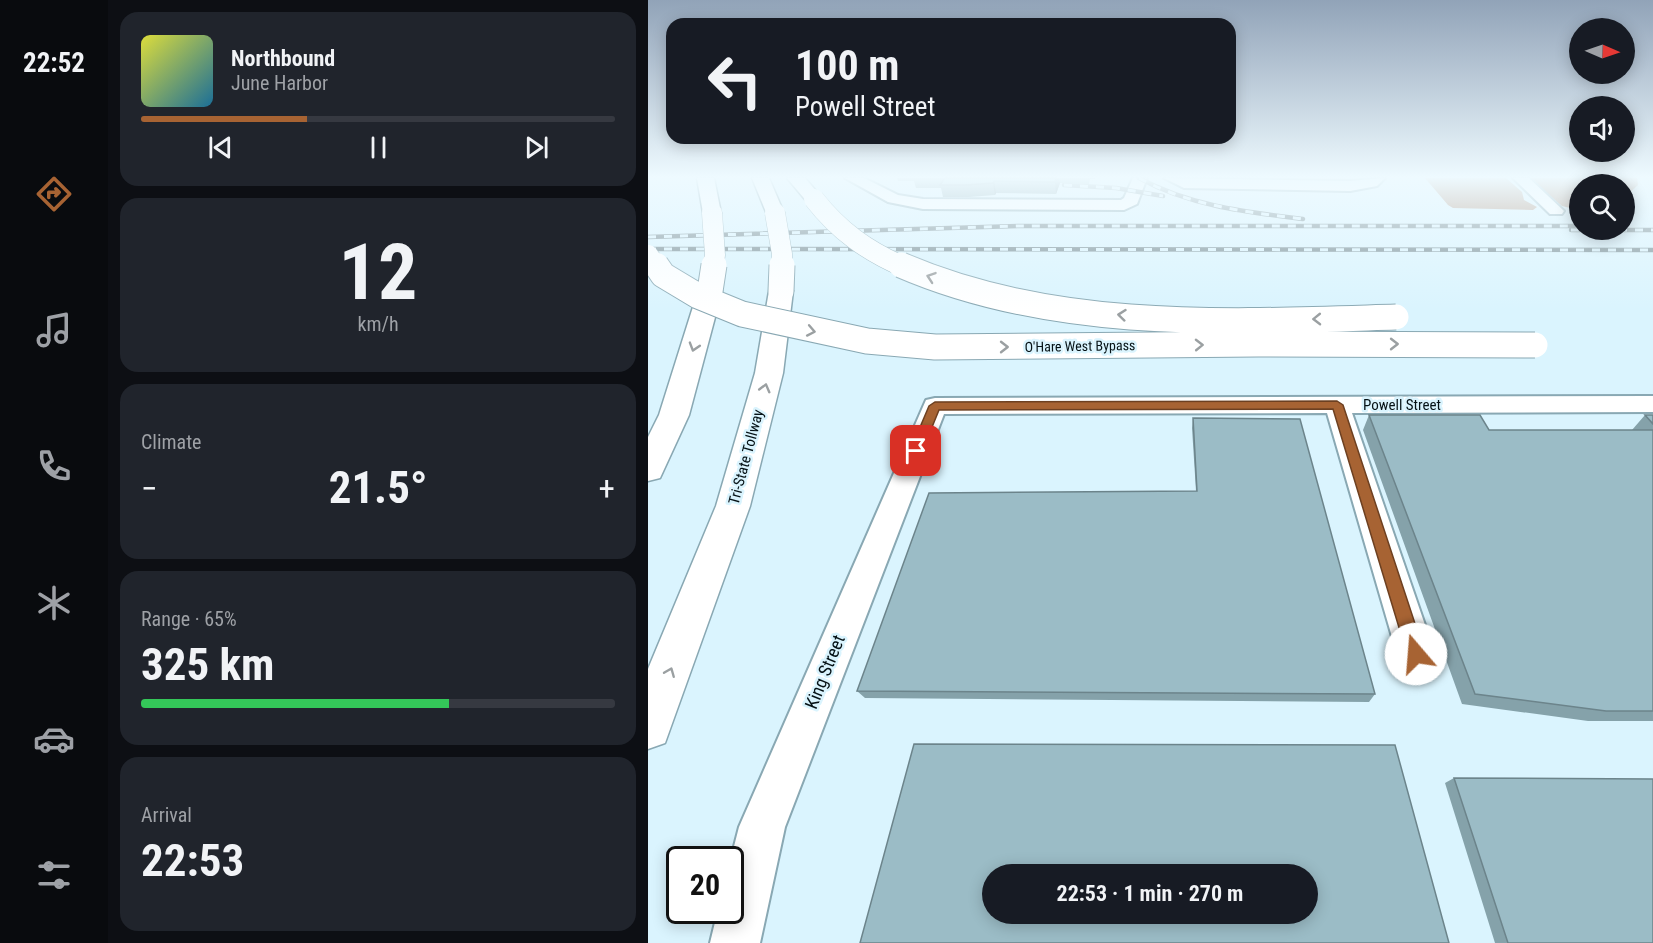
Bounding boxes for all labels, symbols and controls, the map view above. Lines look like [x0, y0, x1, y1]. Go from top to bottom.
north arrow [1569, 18, 1635, 84]
map controls [1569, 18, 1635, 240]
text: 100 m [795, 41, 900, 90]
icon: left [696, 42, 774, 120]
text: Northbound [231, 46, 335, 71]
text: 22:52 [23, 47, 85, 79]
text: June Harbor [231, 71, 328, 95]
text: Powell Street [795, 91, 935, 123]
button: sound [1569, 96, 1635, 162]
icon: previous [204, 131, 237, 164]
icon: pause [362, 131, 395, 164]
icon: next [520, 131, 553, 164]
icon: directions [33, 173, 75, 215]
button: search [1569, 174, 1635, 240]
text: 12 [339, 227, 417, 318]
one-way arrow [926, 271, 937, 284]
icon: music [33, 309, 75, 351]
one-way arrow [1117, 309, 1126, 322]
text: km/h [357, 312, 399, 336]
one-way arrow [1312, 313, 1321, 325]
one-way arrow [805, 324, 815, 337]
street label: O'Hare West Bypass [1024, 337, 1136, 355]
one-way arrow [1195, 338, 1204, 351]
one-way arrow [1390, 338, 1399, 350]
one-way arrow [689, 341, 701, 352]
one-way arrow [1000, 341, 1009, 353]
one-way arrow [758, 383, 770, 393]
street label: Powell Street [1363, 396, 1441, 414]
street label: Tri-State Tollway [725, 408, 767, 506]
pin [890, 425, 941, 476]
text: Climate [141, 430, 201, 454]
icon: arrive [899, 434, 932, 467]
icon: phone [33, 445, 75, 487]
text: 21.5° [329, 461, 427, 514]
text: − [141, 469, 158, 508]
text: + [599, 469, 615, 508]
icon: climate [33, 582, 75, 624]
text: Range · 65% [141, 607, 237, 631]
position arrow [1384, 622, 1448, 686]
street label: King Street [800, 632, 849, 712]
text: 325 km [141, 638, 274, 691]
one-way arrow [663, 667, 675, 678]
icon: car [33, 718, 75, 760]
text: Arrival [141, 803, 192, 827]
text: 22:53 [141, 834, 244, 887]
speed limit sign: 20 [666, 846, 744, 924]
icon: filters [33, 854, 75, 896]
text: 22:53 · 1 min · 270 m [1057, 881, 1243, 906]

